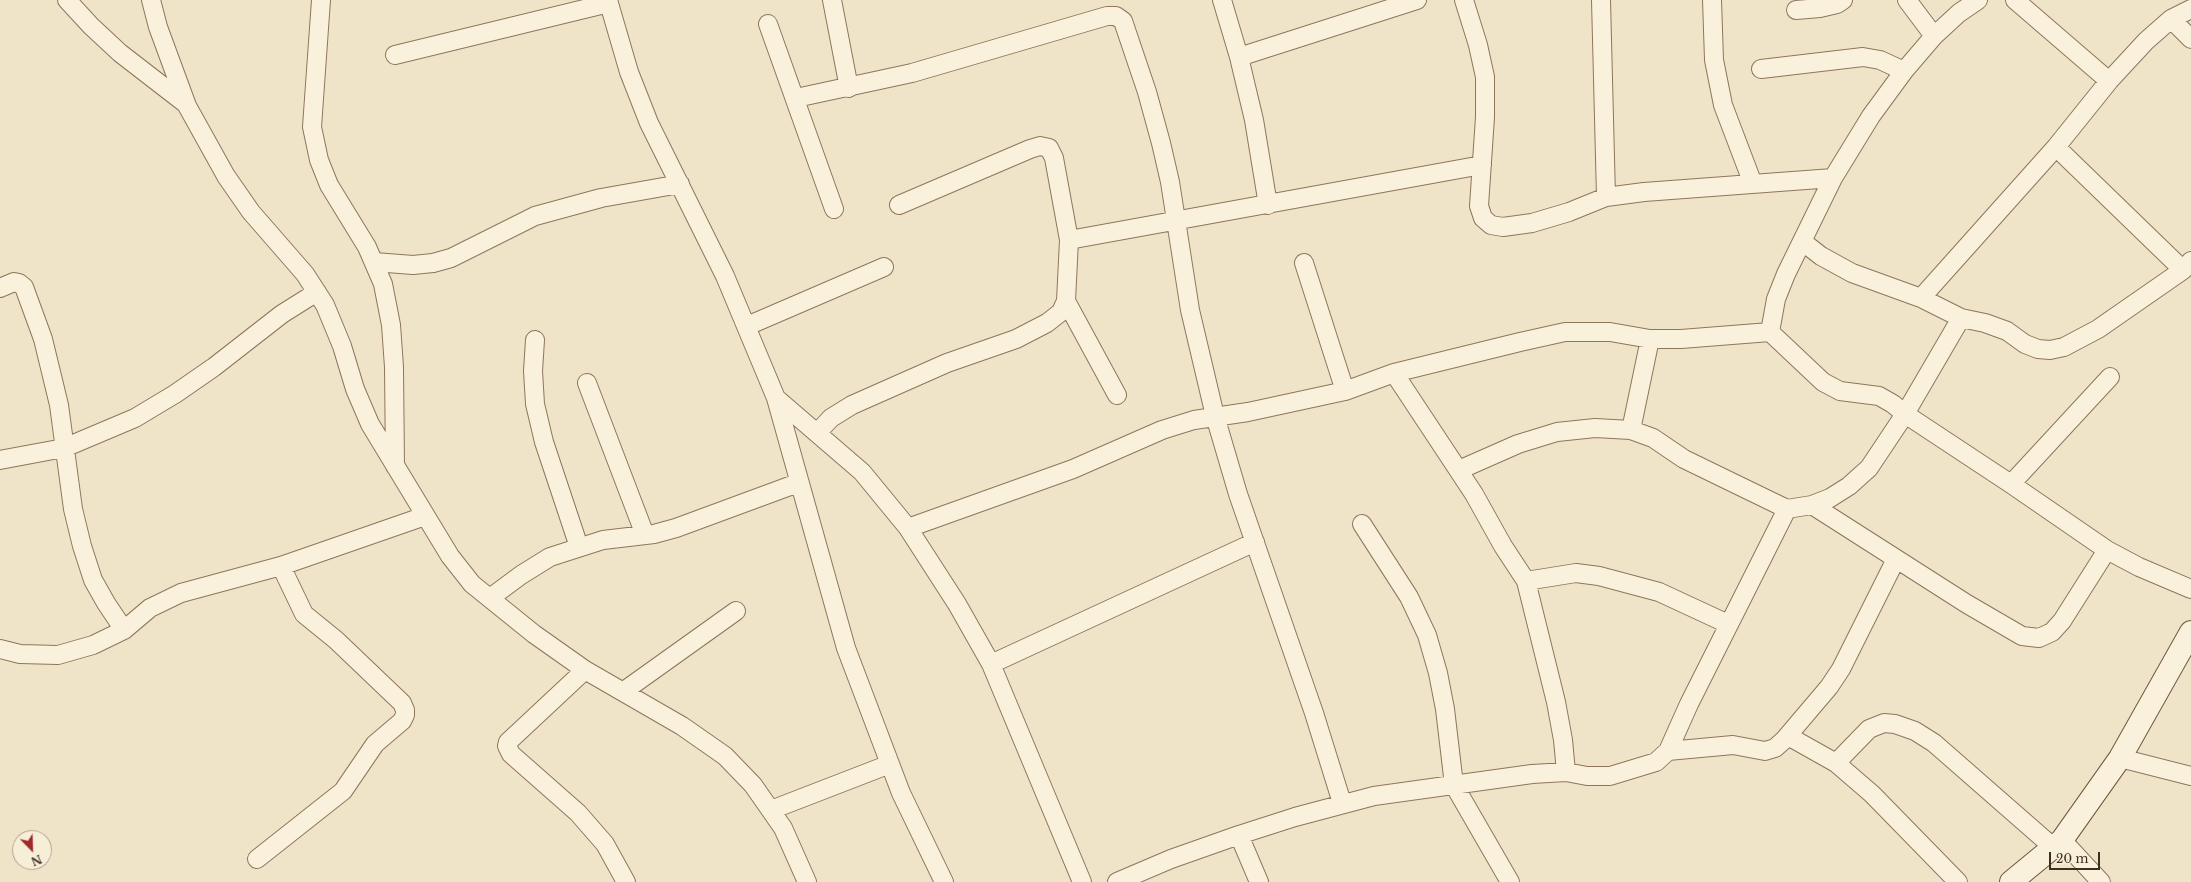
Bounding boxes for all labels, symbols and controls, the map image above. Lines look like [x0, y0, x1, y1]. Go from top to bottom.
north arrow [12, 830, 52, 870]
scale bar [2051, 844, 2102, 870]
text: 20 m [2056, 851, 2088, 866]
text: N [29, 852, 44, 869]

